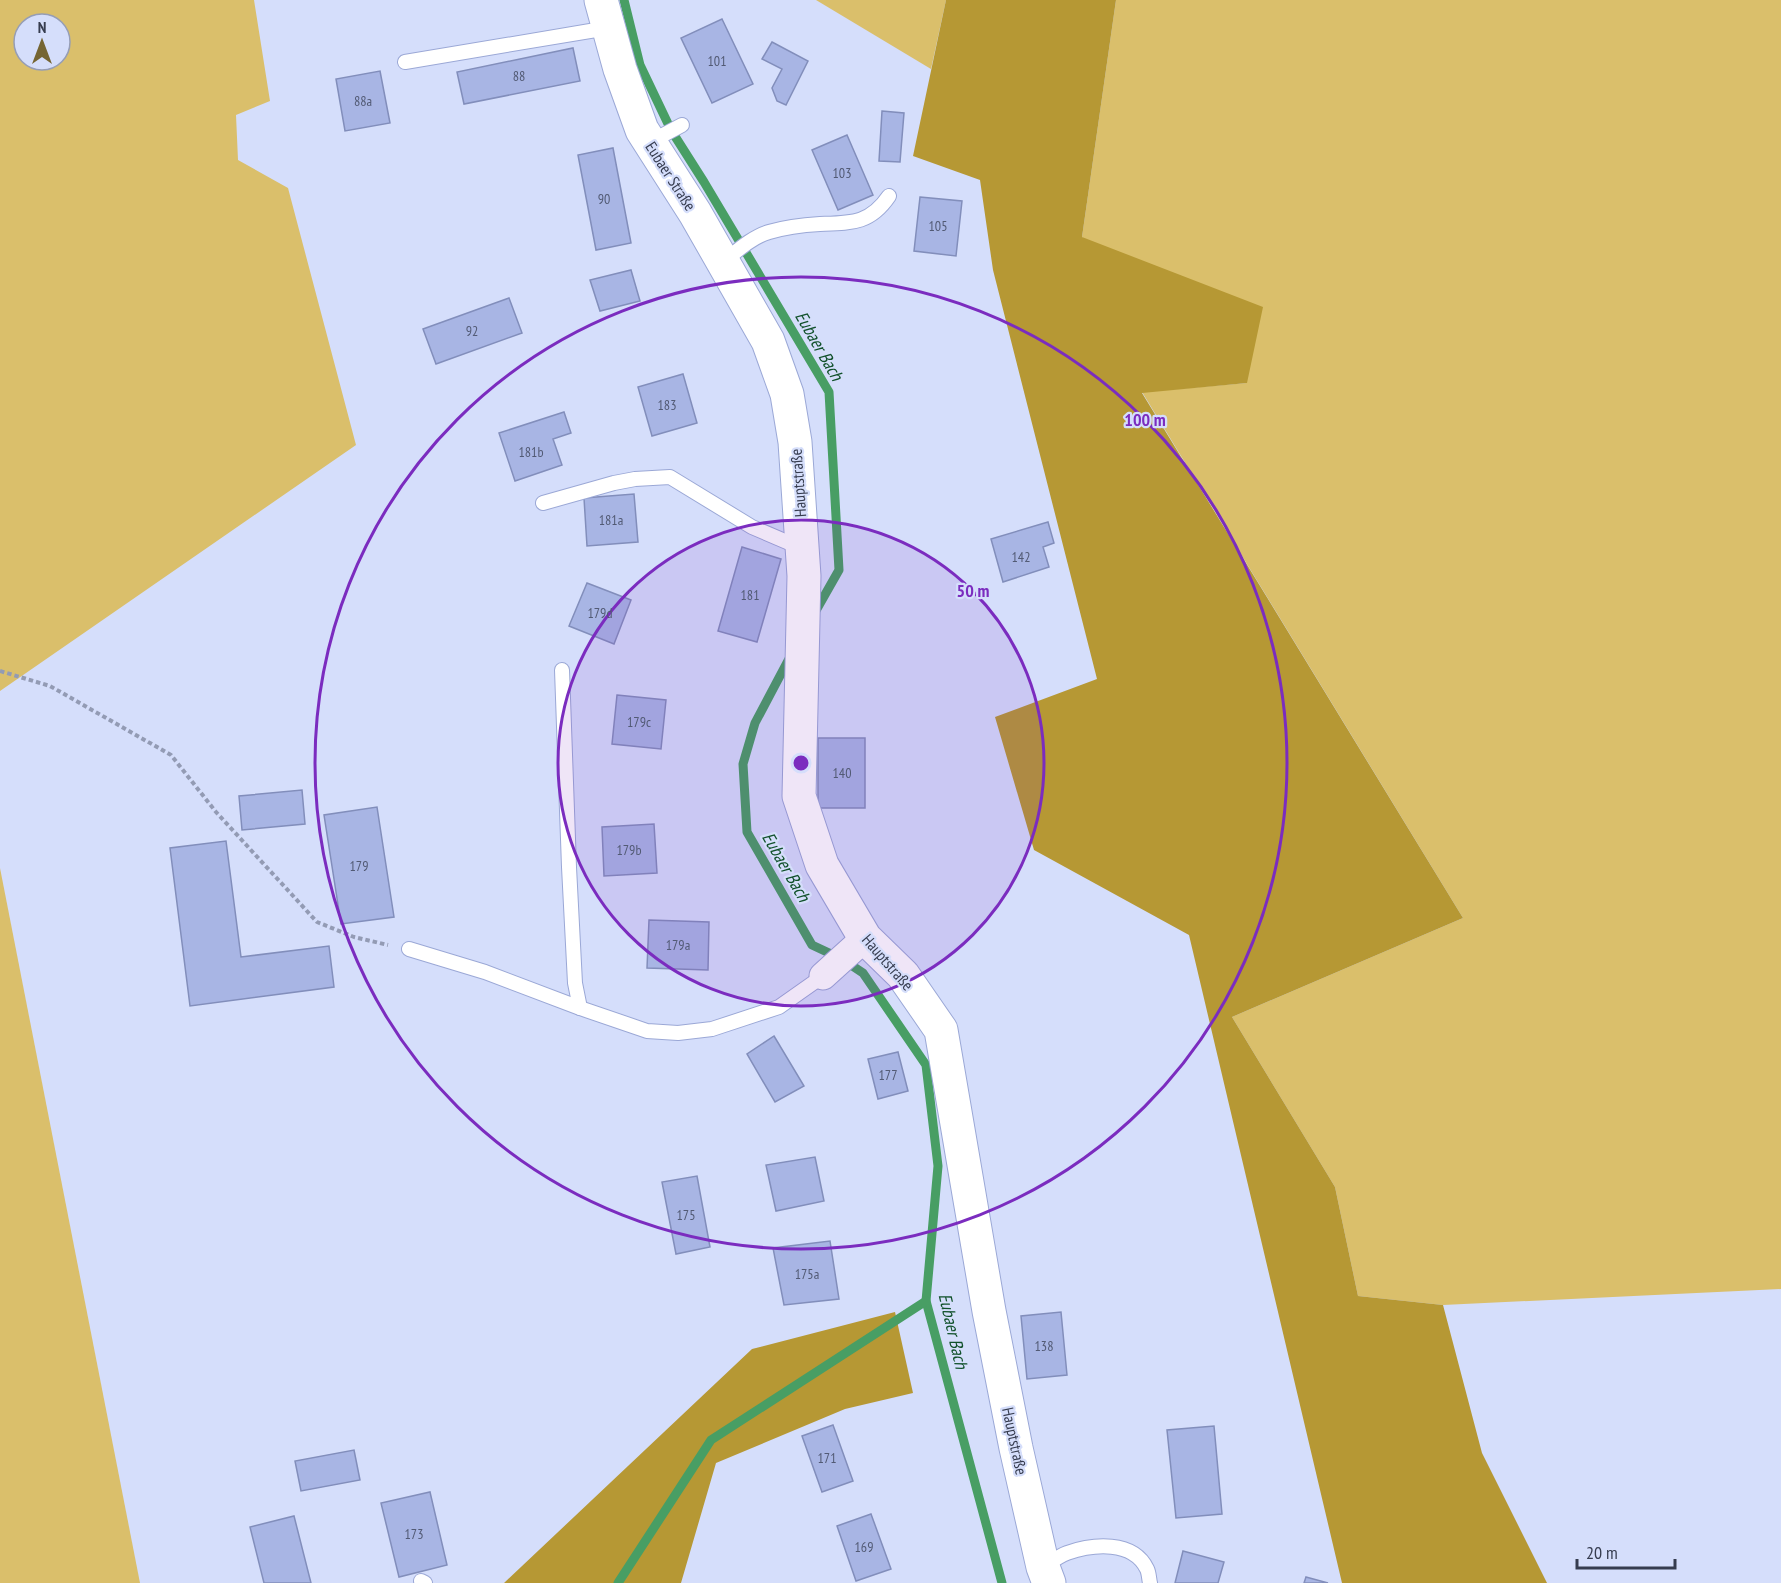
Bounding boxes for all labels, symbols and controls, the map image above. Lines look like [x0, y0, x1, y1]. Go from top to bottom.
north arrow [12, 12, 72, 72]
text: N [38, 17, 46, 37]
house number: 101 [708, 52, 726, 70]
house number: 88 [513, 67, 525, 85]
house number: 88a [354, 92, 372, 110]
street label: Eubaer Straße [641, 138, 701, 214]
house number: 103 [833, 164, 851, 182]
house number: 90 [598, 190, 610, 208]
house number: 105 [929, 217, 947, 235]
water label: Eubaer Bach [790, 307, 849, 386]
house number: 92 [466, 322, 478, 340]
house number: 183 [658, 396, 676, 414]
text: 100 m [1124, 408, 1166, 431]
house number: 181b [519, 443, 543, 461]
street label: Hauptstraße [786, 448, 810, 518]
house number: 181a [599, 511, 623, 529]
house number: 142 [1012, 548, 1030, 566]
text: 50 m [957, 579, 989, 602]
house number: 181 [741, 586, 759, 604]
house number: 179d [588, 604, 612, 622]
house number: 179c [627, 713, 651, 731]
centre of rings [791, 753, 811, 773]
house number: 140 [833, 764, 851, 782]
water label: Eubaer Bach [757, 828, 816, 907]
house number: 179b [617, 841, 641, 859]
house number: 179 [350, 857, 368, 875]
street label: Hauptstraße [858, 930, 918, 994]
house number: 179a [666, 936, 690, 954]
house number: 177 [879, 1066, 897, 1084]
house number: 175 [677, 1206, 695, 1224]
house number: 175a [795, 1265, 819, 1283]
water label: Eubaer Bach [934, 1291, 974, 1372]
house number: 138 [1035, 1337, 1053, 1355]
street label: Hauptstraße [998, 1406, 1032, 1476]
house number: 171 [818, 1449, 836, 1467]
house number: 173 [405, 1525, 423, 1543]
scale bar [1577, 1532, 1674, 1570]
house number: 169 [855, 1538, 873, 1556]
text: 20 m [1586, 1541, 1618, 1564]

